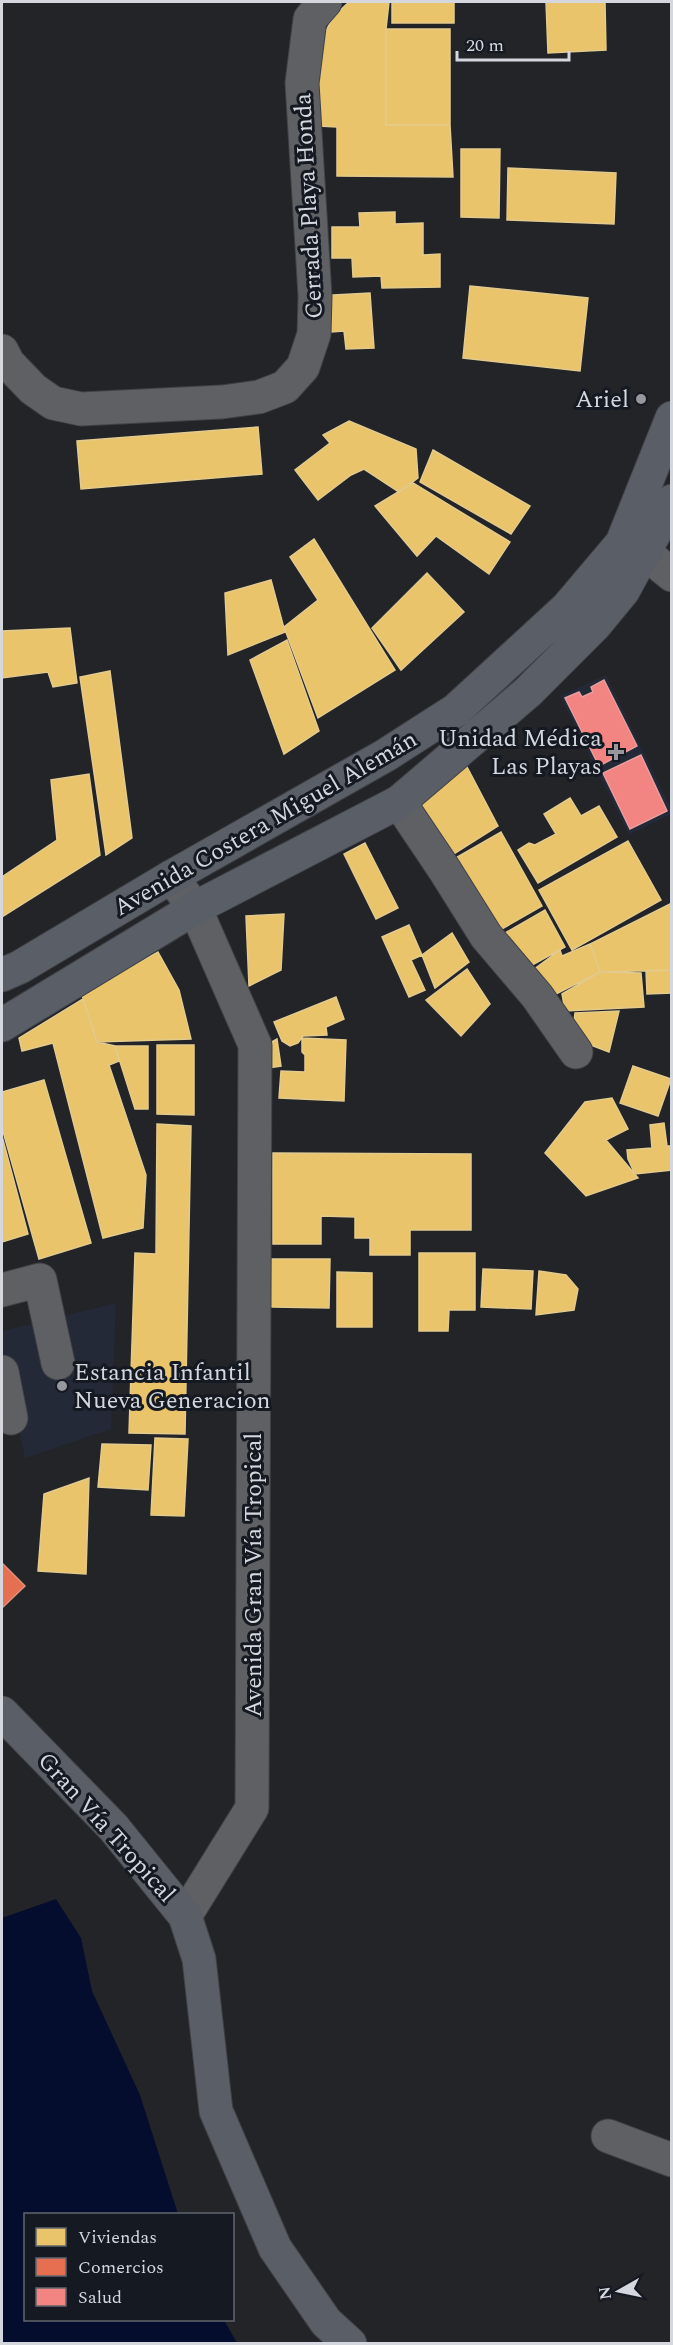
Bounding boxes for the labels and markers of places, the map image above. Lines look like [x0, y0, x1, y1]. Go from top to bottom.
place label: Ariel [575, 382, 629, 418]
marker: Ariel [634, 392, 648, 406]
place label: Unidad Médica Las Playas [438, 721, 602, 785]
marker: Unidad Médica Las Playas [607, 743, 625, 761]
place label: Estancia Infantil Nueva Generacion [74, 1355, 271, 1419]
marker: Estancia Infantil Nueva Generacion [55, 1379, 69, 1393]

